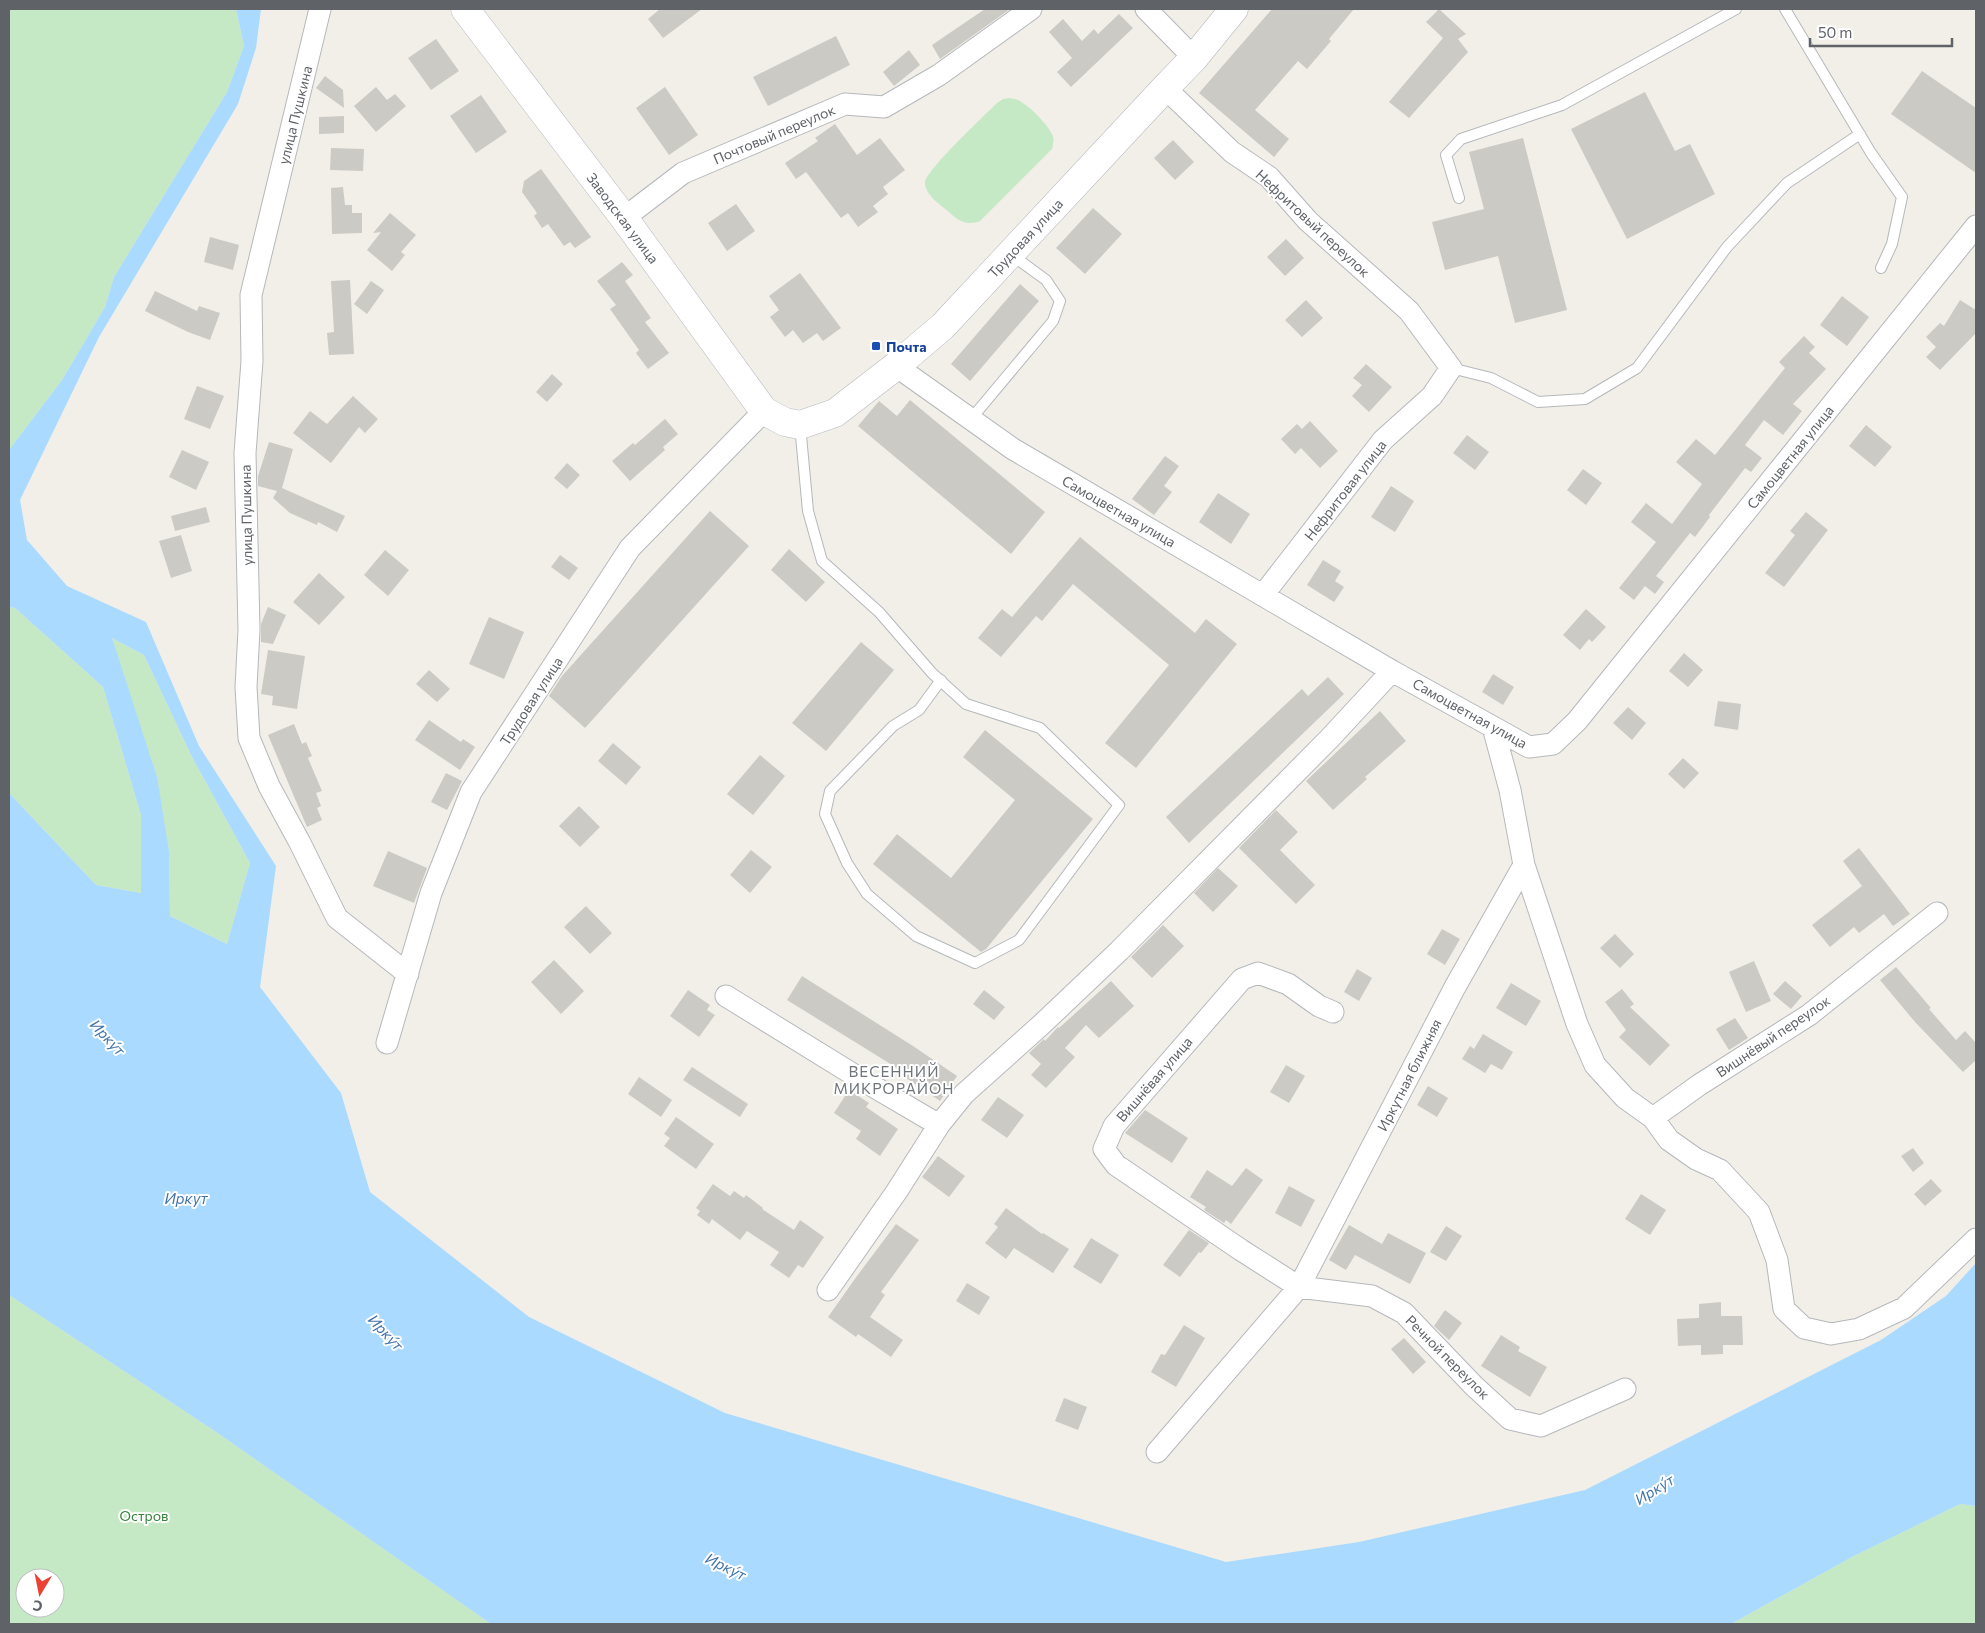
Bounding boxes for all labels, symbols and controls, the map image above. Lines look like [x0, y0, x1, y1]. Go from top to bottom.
scale bar [1810, 15, 1952, 47]
text: 50 m [1818, 23, 1852, 41]
street label: улица Пушкина [275, 64, 315, 166]
street label: Почтовый переулок [710, 100, 838, 167]
street label: Нефритовый переулок [1252, 166, 1374, 281]
street label: Заводская улица [583, 169, 663, 267]
street label: Трудовая улица [984, 195, 1066, 281]
place label: Почта [886, 338, 927, 355]
marker: Почта [870, 340, 882, 352]
street label: Самоцветная улица [1743, 402, 1837, 512]
street label: Нефритовая улица [1300, 436, 1390, 544]
street label: улица Пушкина [237, 464, 255, 566]
street label: Самоцветная улица [1059, 472, 1179, 550]
street label: Трудовая улица [496, 654, 566, 748]
street label: Самоцветная улица [1410, 674, 1530, 752]
street label: Вишнёвый переулок [1713, 991, 1834, 1080]
water label: Ирку́т [87, 1015, 130, 1060]
street label: Иркутная ближняя [1373, 1016, 1445, 1134]
street label: Вишнёвая улица [1112, 1033, 1196, 1125]
district label: ВЕСЕННИЙ МИКРОРАЙОН [833, 1062, 955, 1097]
water label: Иркут [165, 1189, 208, 1207]
water label: Ирку́т [365, 1310, 408, 1355]
street label: Речной переулок [1402, 1311, 1494, 1403]
water label: Ирку́т [1631, 1469, 1678, 1508]
park label: Остров [120, 1507, 168, 1524]
water label: Ирку́т [703, 1548, 750, 1584]
north arrow [15, 1568, 65, 1618]
text: С [31, 1597, 44, 1615]

